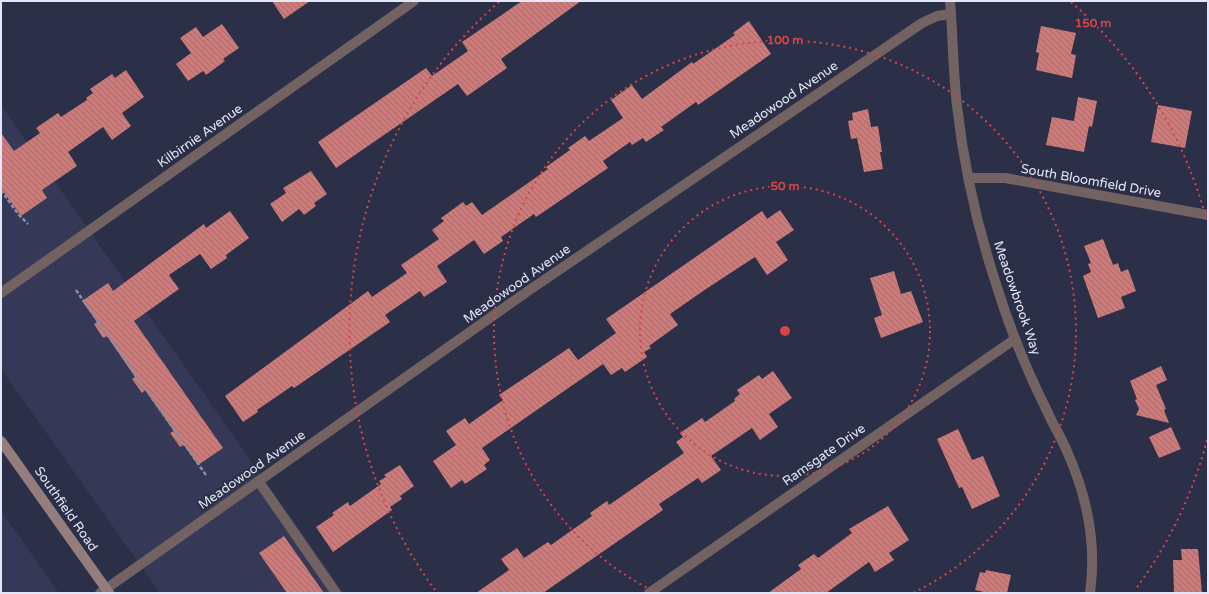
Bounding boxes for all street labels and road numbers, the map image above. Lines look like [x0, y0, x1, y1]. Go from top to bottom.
street label: Meadowood Avenue [727, 58, 841, 142]
street label: Kilbirnie Avenue [154, 101, 246, 171]
street label: South Bloomfield Drive [1020, 161, 1162, 201]
street label: Meadowbrook Way [990, 239, 1044, 357]
street label: Meadowood Avenue [460, 241, 574, 327]
street label: Ramsgate Drive [779, 420, 869, 490]
street label: Meadowood Avenue [195, 427, 309, 513]
street label: Southfield Road [31, 464, 101, 554]

